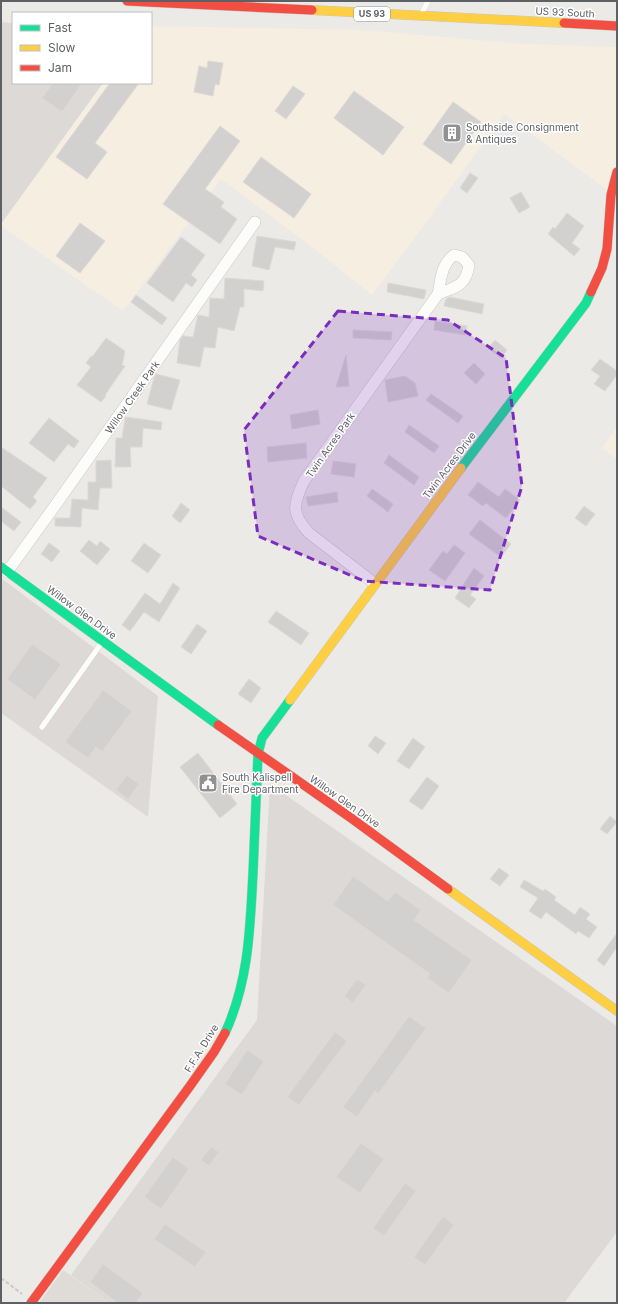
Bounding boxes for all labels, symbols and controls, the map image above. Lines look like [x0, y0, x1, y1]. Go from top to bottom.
street label: US 93 South [535, 4, 595, 20]
road number: US 93 [354, 7, 390, 21]
legend [12, 12, 152, 84]
text: Fast [48, 20, 72, 35]
text: Slow [48, 40, 76, 55]
text: Jam [48, 60, 72, 75]
place label: Southside Consignment & Antiques [466, 121, 579, 145]
building icon: Southside Consignment & Antiques [441, 122, 463, 144]
street label: Willow Creek Park [102, 358, 162, 436]
street label: Twin Acres Park [303, 410, 357, 480]
street label: Twin Acres Drive [420, 429, 478, 501]
street label: Willow Glen Drive [45, 583, 119, 641]
place label: South Kalispell Fire Department [222, 771, 299, 795]
public building icon: South Kalispell Fire Department [197, 772, 219, 794]
street label: Willow Glen Drive [307, 772, 383, 830]
street label: F.F.A. Drive [182, 1022, 221, 1074]

